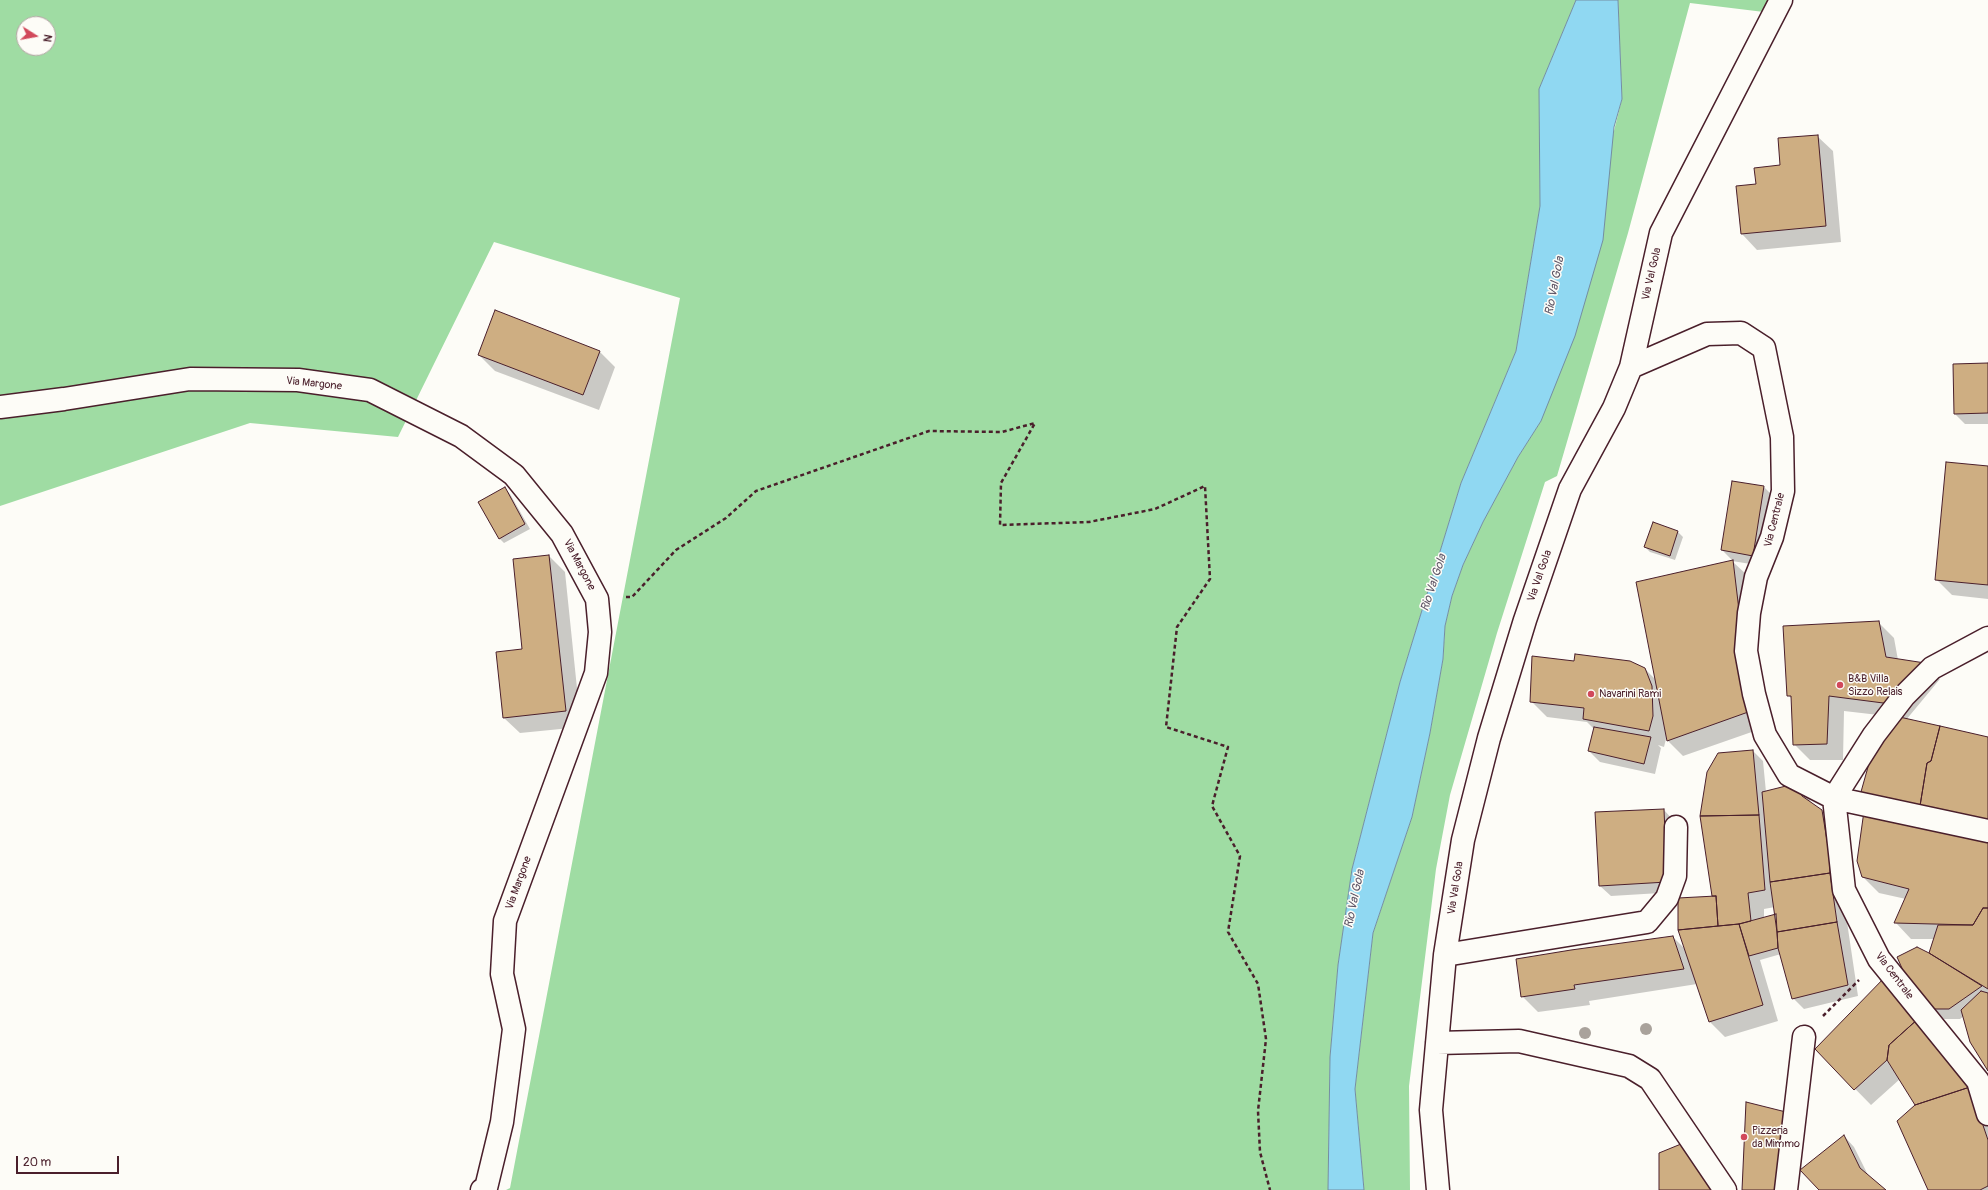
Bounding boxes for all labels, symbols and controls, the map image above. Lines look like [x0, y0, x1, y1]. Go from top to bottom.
north arrow [16, 16, 56, 56]
text: N [40, 33, 54, 43]
street label: Via Val Gola [1640, 246, 1664, 302]
water label: Rio Val Gola [1542, 256, 1568, 316]
street label: Via Margone [285, 375, 343, 393]
street label: Via Centrale [1762, 491, 1788, 549]
street label: Via Margone [560, 537, 598, 593]
street label: Via Val Gola [1525, 548, 1555, 604]
water label: Rio Val Gola [1418, 553, 1450, 613]
place label: B&B Villa Sizzo Relais [1848, 672, 1903, 698]
marker: B&B Villa Sizzo Relais [1835, 680, 1845, 690]
place label: Navarini Rami [1599, 687, 1661, 701]
marker: Navarini Rami [1586, 689, 1596, 699]
street label: Via Margone [503, 854, 535, 912]
street label: Via Val Gola [1445, 860, 1467, 916]
water label: Rio Val Gola [1342, 869, 1368, 929]
street label: Via Centrale [1872, 950, 1916, 1002]
place label: Pizzeria da Mimmo [1752, 1124, 1800, 1150]
marker: Pizzeria da Mimmo [1739, 1132, 1749, 1142]
scale bar [18, 1148, 121, 1174]
text: 20 m [23, 1155, 51, 1170]

